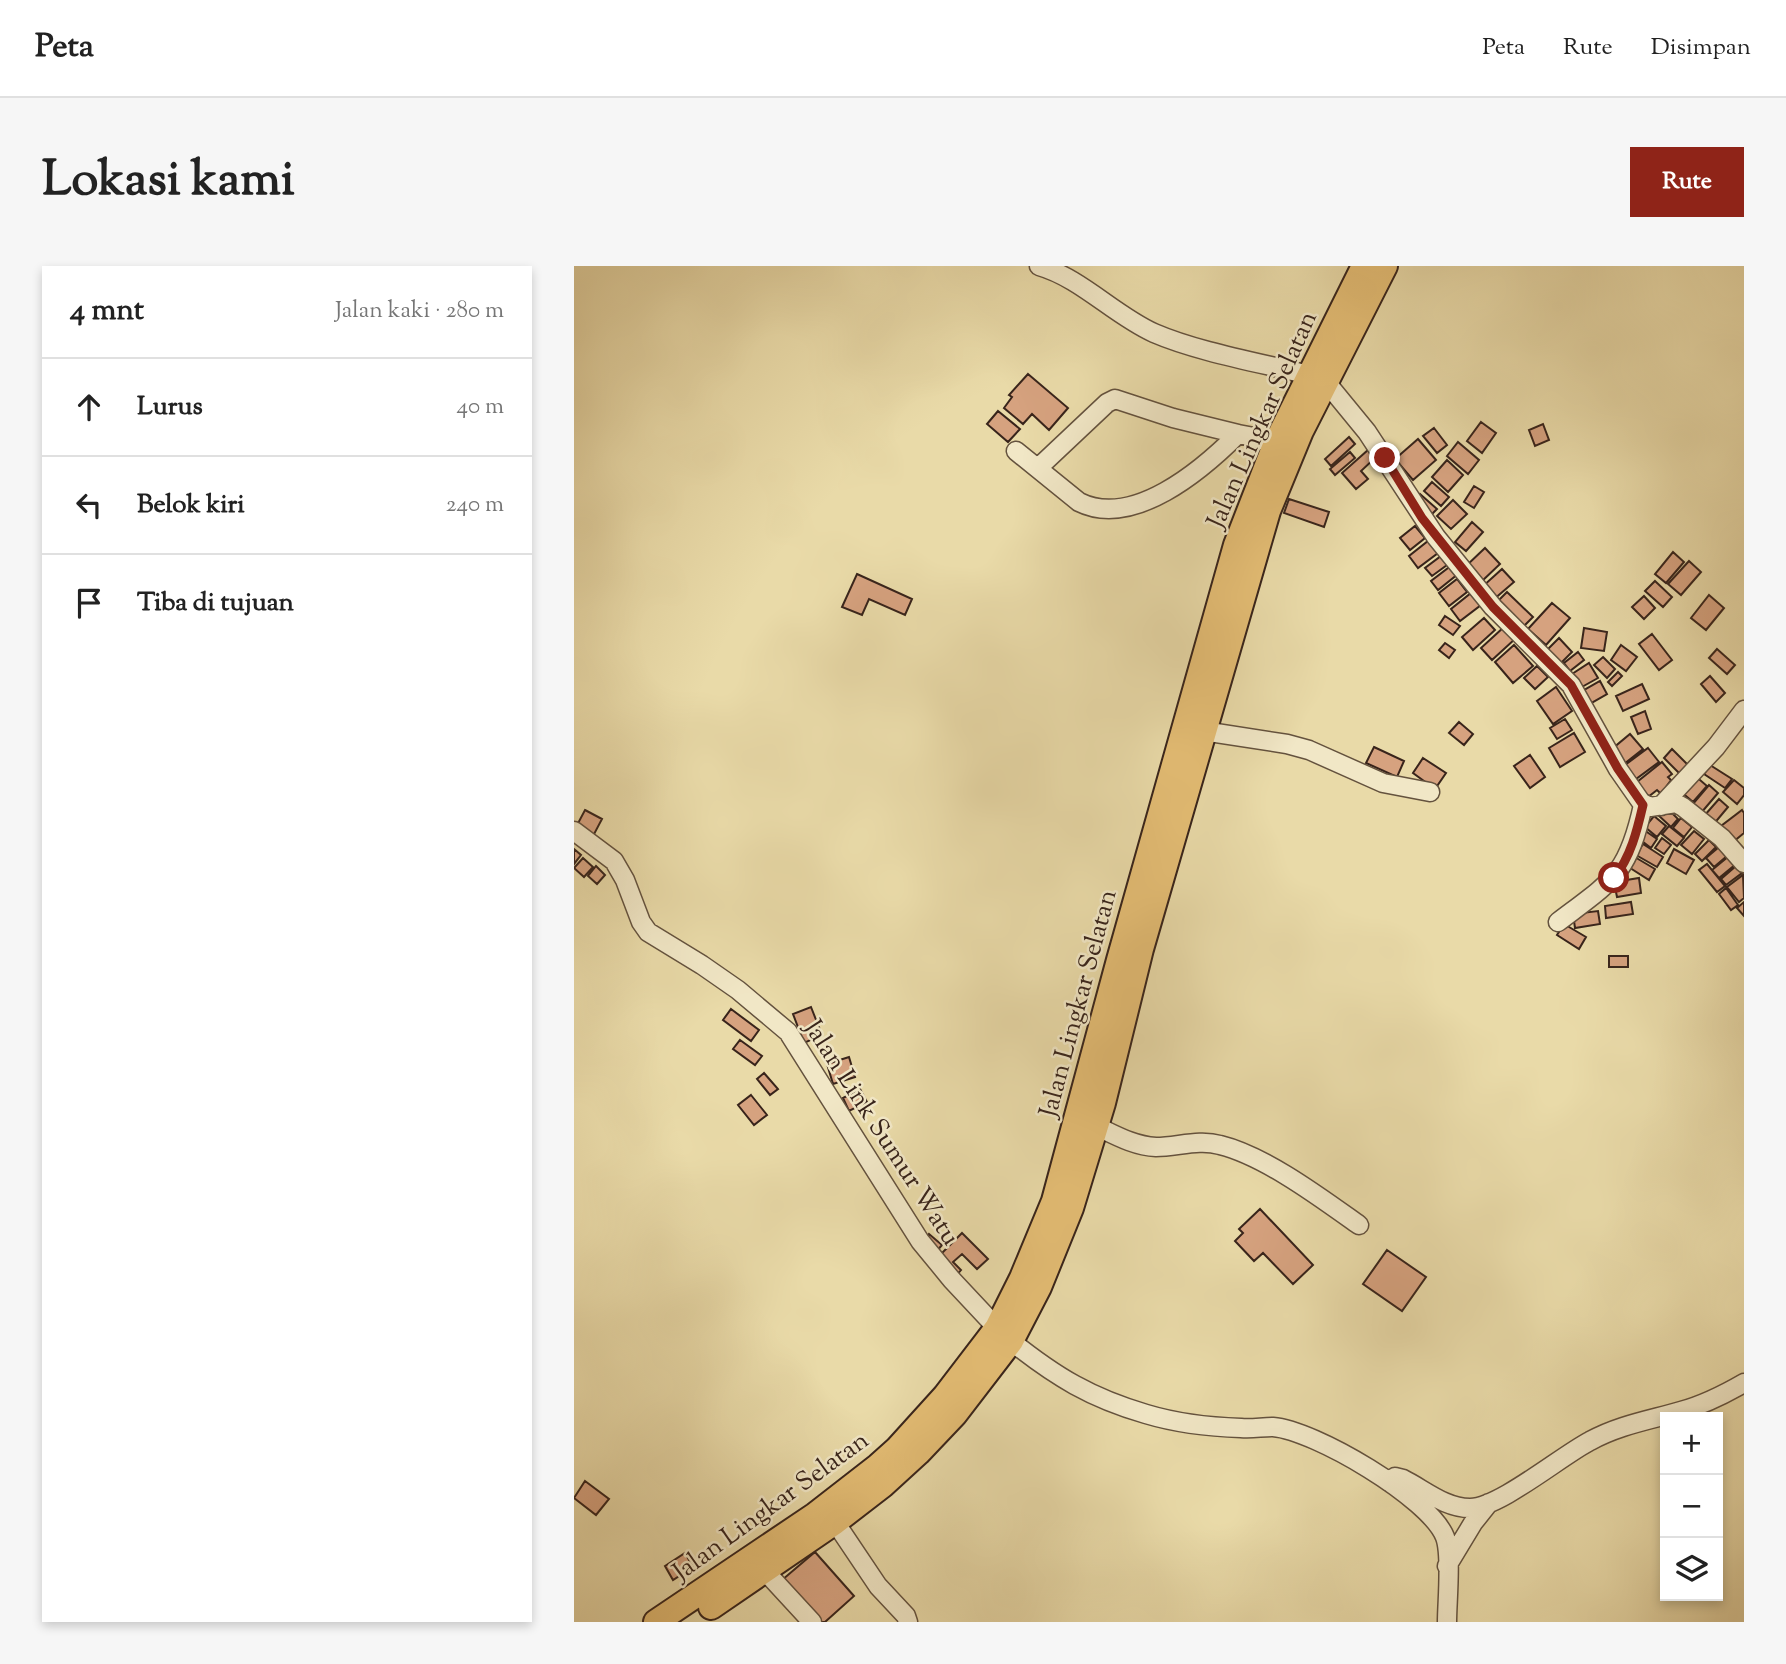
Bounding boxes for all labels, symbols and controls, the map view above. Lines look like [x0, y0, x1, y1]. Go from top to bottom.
text: Peta [35, 24, 94, 72]
text: Peta [1482, 31, 1525, 65]
text: Rute [1563, 31, 1613, 65]
text: Disimpan [1651, 31, 1751, 65]
text: Lokasi kami [42, 147, 295, 217]
button: Rute [1630, 147, 1744, 217]
text: 4 mnt [70, 290, 144, 333]
text: Jalan kaki · 280 m [335, 295, 504, 328]
street label: Jalan Lingkar Selatan [1198, 305, 1328, 536]
icon: ahead [70, 388, 108, 426]
text: Lurus [137, 389, 203, 426]
text: 40 m [457, 391, 504, 424]
route end [1369, 442, 1400, 473]
icon: left [70, 486, 108, 524]
text: Belok kiri [137, 487, 245, 524]
text: 240 m [446, 489, 504, 522]
icon: arrive [70, 584, 108, 622]
text: Tiba di tujuan [137, 585, 294, 622]
route start [1598, 862, 1629, 893]
street label: Jalan Lingkar Selatan [1031, 886, 1128, 1124]
street label: Jalan Link Sumur Watu [793, 1011, 968, 1254]
map controls [1660, 1412, 1723, 1601]
button: + [1660, 1412, 1723, 1475]
street label: Jalan Lingkar Selatan [664, 1423, 877, 1592]
button: − [1660, 1475, 1723, 1538]
button: layers [1660, 1538, 1723, 1601]

